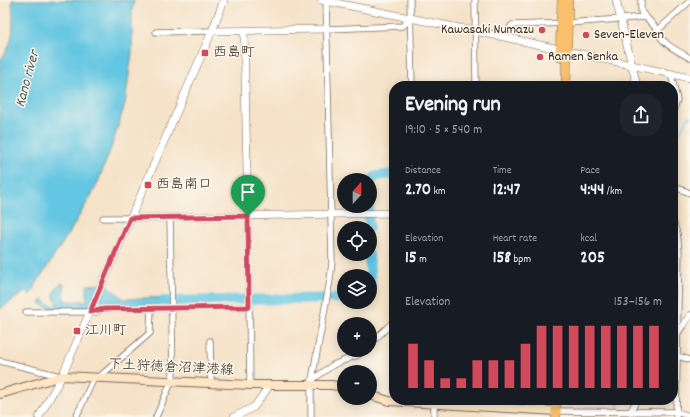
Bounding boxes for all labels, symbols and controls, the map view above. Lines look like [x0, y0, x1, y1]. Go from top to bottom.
place label: Kawasaki Numazu [441, 20, 534, 40]
marker: Kawasaki Numazu [537, 25, 547, 35]
place label: Seven-Eleven [594, 25, 664, 45]
marker: Seven-Eleven [581, 30, 591, 40]
place label: 西島町 [213, 43, 255, 63]
water label: Kano river [10, 47, 46, 110]
place label: Ramen Senka [548, 47, 618, 67]
marker: 西島町 [200, 48, 210, 58]
marker: Ramen Senka [535, 52, 545, 62]
text: Evening run [405, 90, 501, 121]
button: share [620, 94, 662, 136]
text: 19:10 · 5 × 540 m [405, 121, 482, 140]
text: Distance [405, 163, 441, 179]
text: Time [493, 163, 511, 179]
text: Pace [580, 163, 600, 179]
north arrow [337, 173, 377, 213]
map controls [337, 173, 377, 405]
place label: 西島南口 [156, 175, 212, 195]
pin [231, 175, 265, 216]
text: 2.70 [405, 179, 431, 203]
text: 12:47 [493, 179, 520, 203]
text: 4:44 [580, 179, 604, 203]
marker: 西島南口 [143, 180, 153, 190]
icon: arrive [237, 181, 259, 203]
text: km [431, 184, 446, 200]
text: /km [604, 184, 622, 200]
button: locate [337, 221, 377, 261]
text: Elevation [405, 231, 443, 247]
text: Heart rate [493, 231, 537, 247]
text: kcal [580, 231, 597, 247]
text: 15 [405, 247, 417, 271]
text: 158 [493, 247, 511, 271]
text: 205 [580, 247, 605, 271]
text: m [417, 252, 427, 268]
text: bpm [511, 252, 531, 268]
button: layers [337, 269, 377, 309]
text: Elevation [405, 293, 450, 312]
text: 153–156 m [614, 293, 662, 312]
button: + [337, 317, 377, 357]
place label: 江川町 [85, 321, 127, 341]
marker: 江川町 [72, 326, 82, 336]
street label: 下土狩徳倉沼津港線 [108, 355, 234, 381]
button: − [337, 365, 377, 405]

